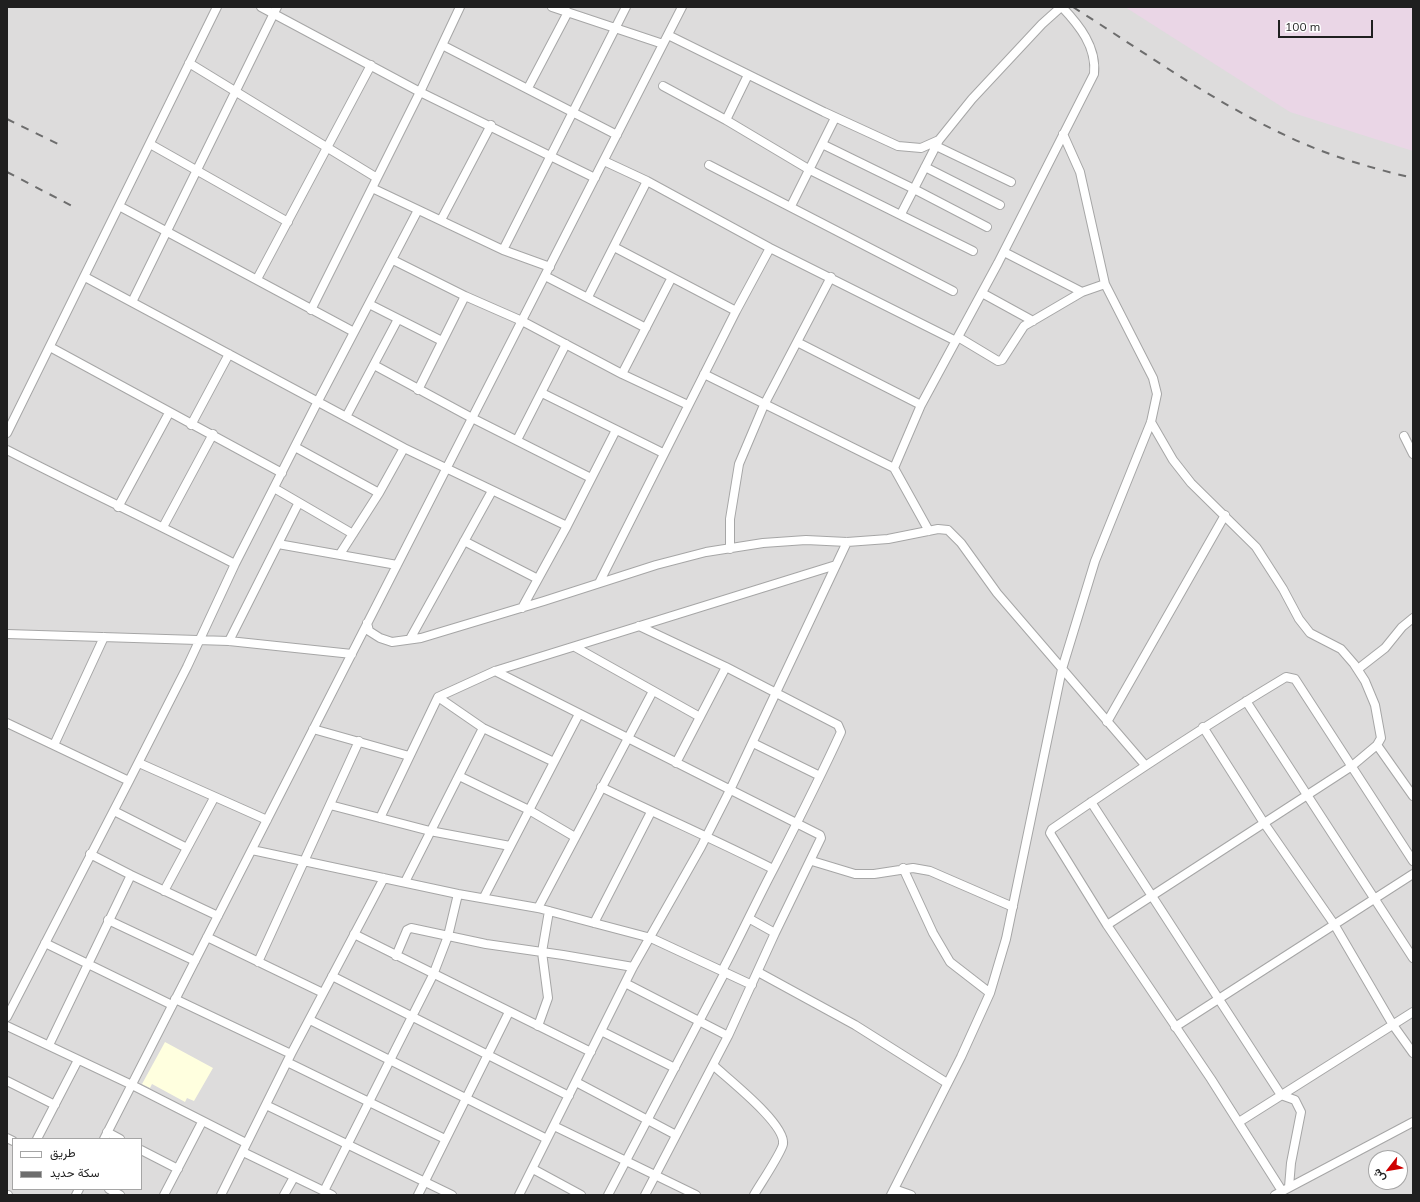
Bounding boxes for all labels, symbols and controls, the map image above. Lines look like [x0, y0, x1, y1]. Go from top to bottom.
scale bar [1280, 12, 1375, 38]
text: 100 m [1285, 19, 1320, 34]
legend [12, 1138, 142, 1190]
text: طريق [50, 1145, 75, 1160]
north arrow [1368, 1150, 1408, 1190]
text: سكة حديد [50, 1165, 100, 1180]
text: ش [1369, 1166, 1388, 1185]

